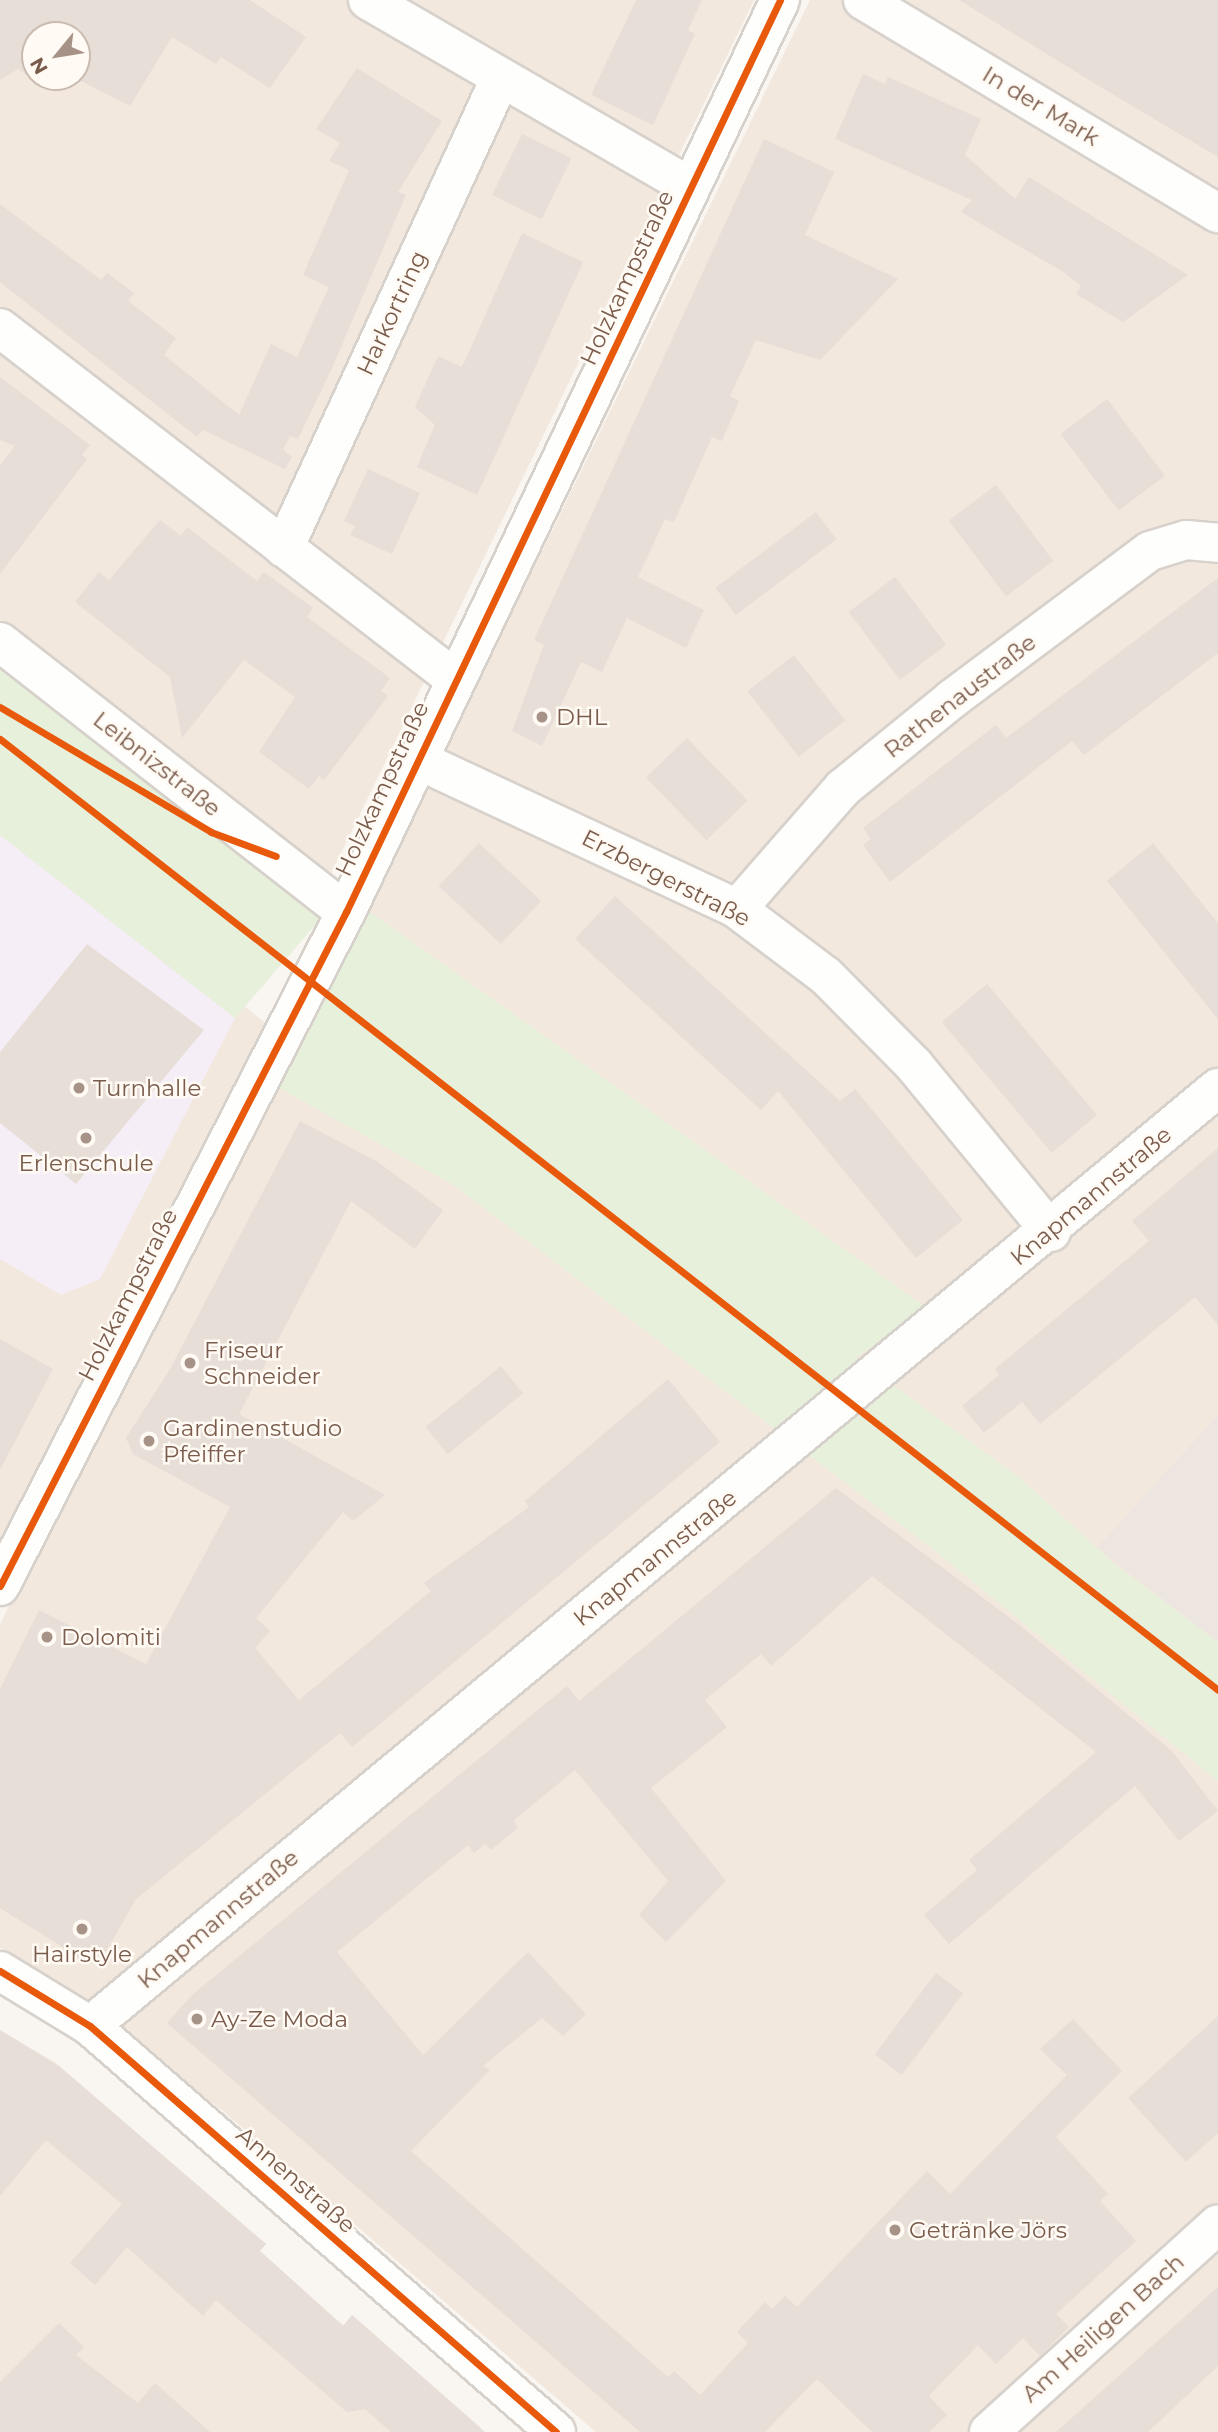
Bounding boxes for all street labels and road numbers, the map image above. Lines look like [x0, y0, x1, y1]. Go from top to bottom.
street label: In der Mark [977, 60, 1105, 152]
street label: Holzkampstraße [574, 186, 680, 370]
street label: Harkortring [351, 246, 433, 380]
street label: Rathenaustraße [879, 628, 1041, 764]
street label: Holzkampstraße [329, 697, 435, 881]
street label: Leibnizstraße [88, 706, 226, 822]
street label: Erzbergerstraße [577, 824, 755, 932]
street label: Knapmannstraße [1005, 1121, 1177, 1271]
street label: Holzkampstraße [73, 1204, 183, 1386]
street label: Knapmannstraße [568, 1484, 742, 1632]
street label: Knapmannstraße [132, 1844, 304, 1994]
street label: Annenstraße [231, 2121, 361, 2239]
street label: Am Heiligen Bach [1016, 2248, 1190, 2408]

